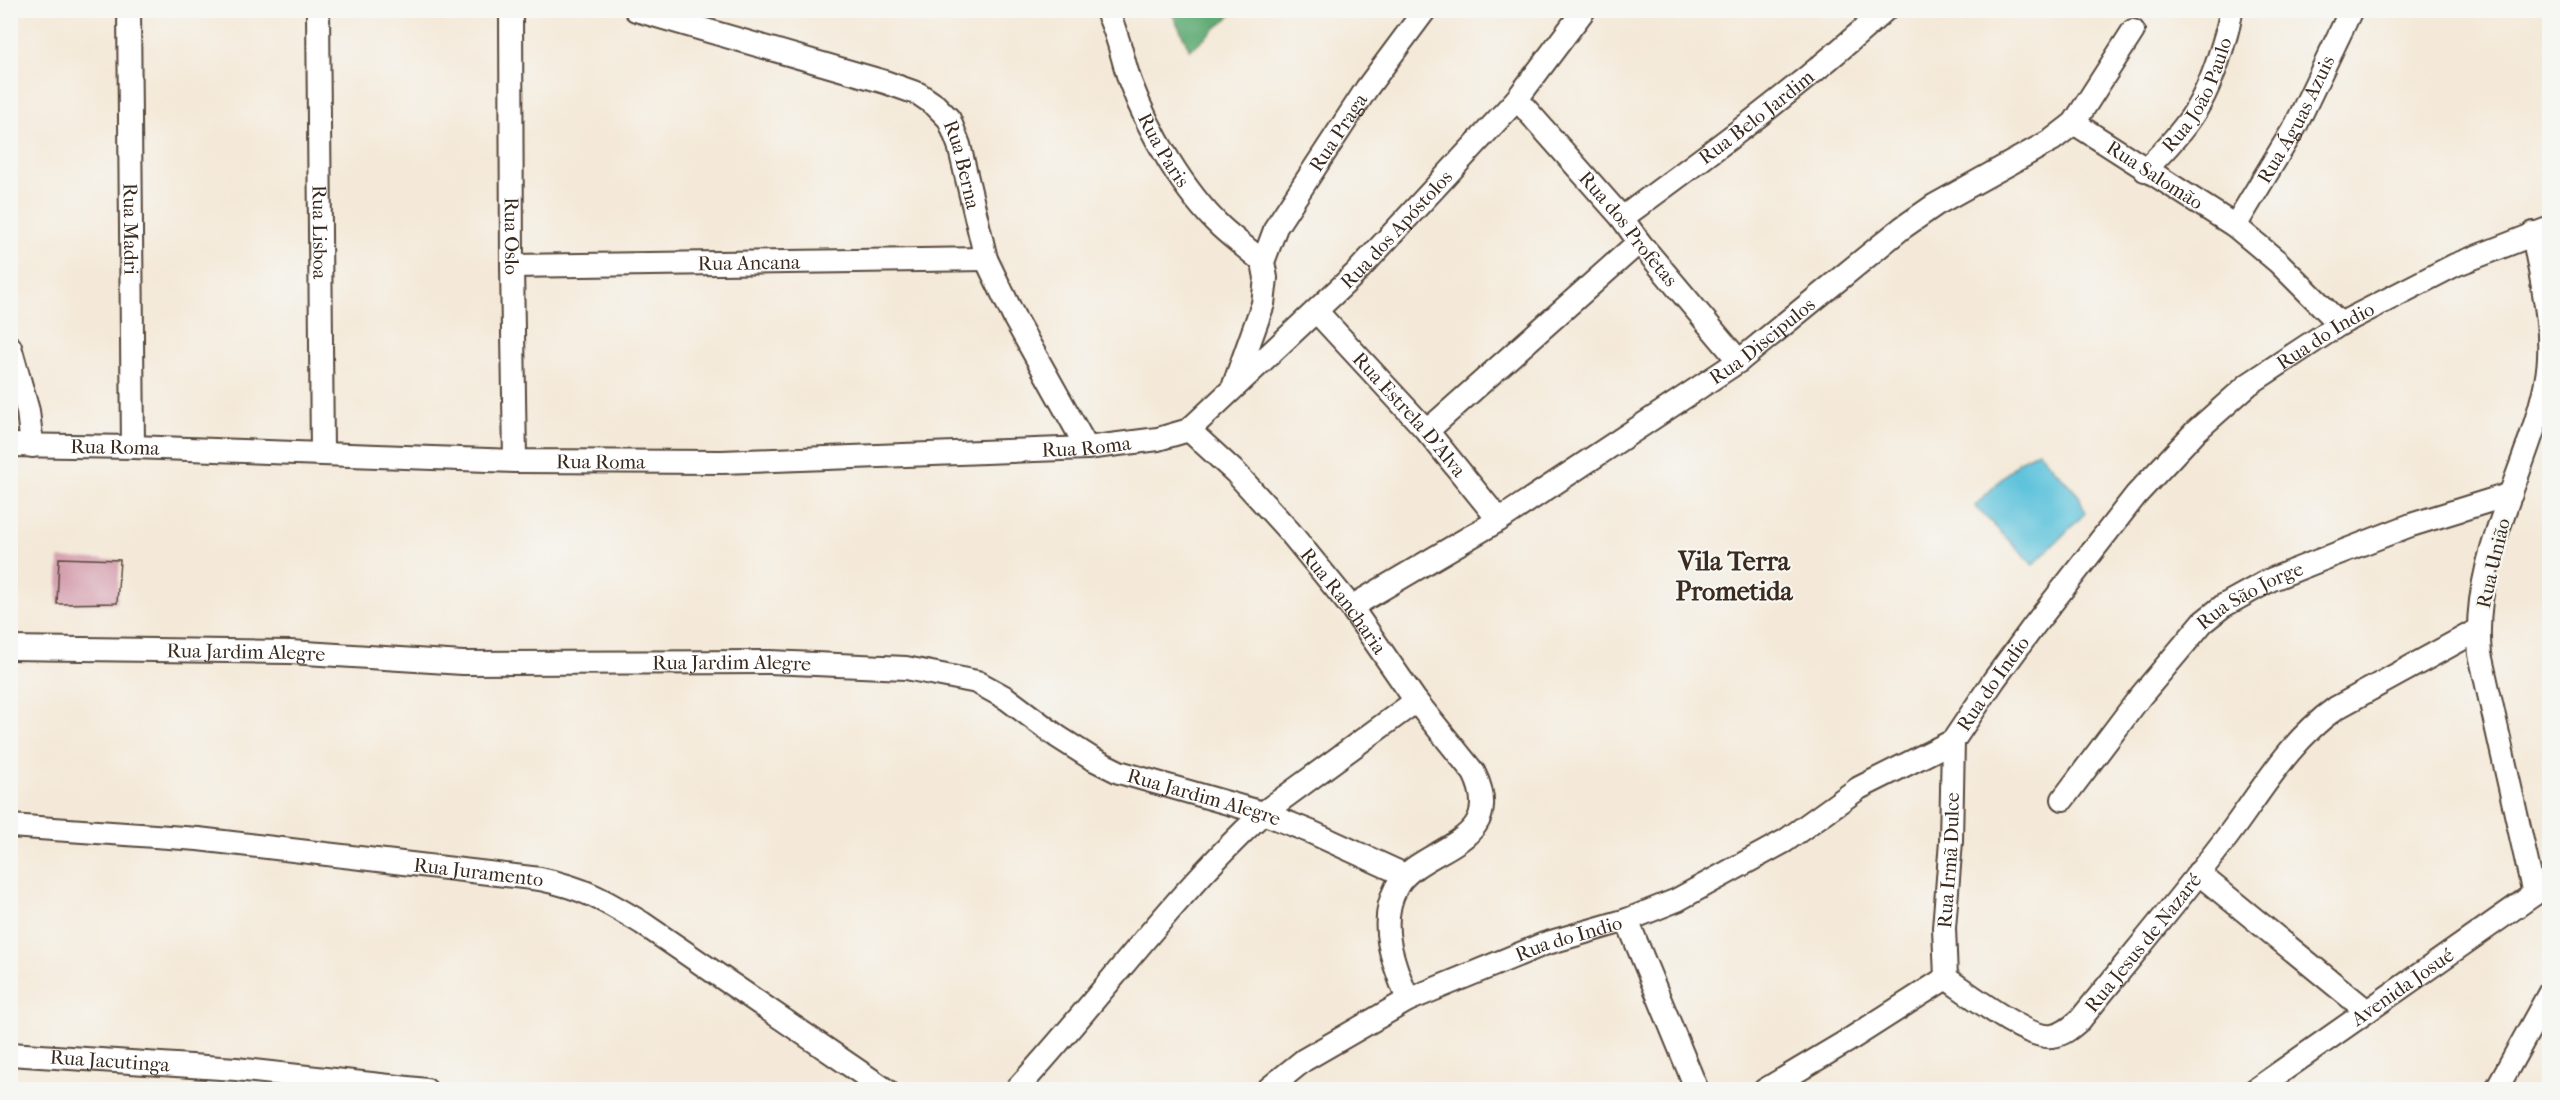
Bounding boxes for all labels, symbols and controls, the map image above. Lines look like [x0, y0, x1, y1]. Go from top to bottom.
street label: Rua João Paulo [2157, 35, 2237, 157]
street label: Rua Águas Azuis [2253, 52, 2340, 188]
street label: Rua Belo Jardim [1694, 65, 1819, 169]
street label: Rua Praga [1304, 88, 1373, 176]
street label: Rua Paris [1133, 109, 1194, 192]
street label: Rua Berna [938, 117, 985, 212]
street label: Rua Salomão [2102, 136, 2207, 215]
street label: Rua dos Apóstolos [1336, 166, 1457, 294]
street label: Rua dos Profetas [1574, 167, 1682, 291]
street label: Rua Madri [119, 183, 142, 275]
street label: Rua Lisboa [308, 185, 331, 280]
street label: Rua Oslo [500, 197, 523, 275]
street label: Rua Ancana [698, 251, 801, 275]
street label: Rua Discipulos [1705, 293, 1820, 389]
street label: Rua do Indio [2272, 297, 2378, 375]
street label: Rua Estrela D'Alva [1348, 347, 1471, 482]
street label: Rua Roma [1041, 431, 1133, 462]
street label: Rua Roma [70, 435, 161, 460]
street label: Rua Roma [556, 450, 646, 474]
street label: Rua União [2472, 516, 2515, 610]
street label: Rua Rancharia [1295, 543, 1391, 659]
district label: Vila Terra Prometida [1676, 546, 1793, 607]
street label: Rua São Jorge [2192, 557, 2307, 635]
street label: Rua do Indio [1952, 632, 2034, 736]
street label: Rua Jardim Alegre [166, 639, 326, 666]
street label: Rua Jardim Alegre [652, 651, 812, 676]
street label: Rua Jardim Alegre [1125, 764, 1284, 831]
street label: Rua Irmã Dulce [1933, 792, 1964, 929]
street label: Rua Juramento [412, 853, 545, 891]
street label: Rua Jesus de Nazaré [2080, 869, 2207, 1017]
street label: Rua do Indio [1512, 911, 1625, 967]
street label: Avenida Josué [2346, 943, 2458, 1031]
street label: Rua Jacutinga [49, 1046, 171, 1077]

